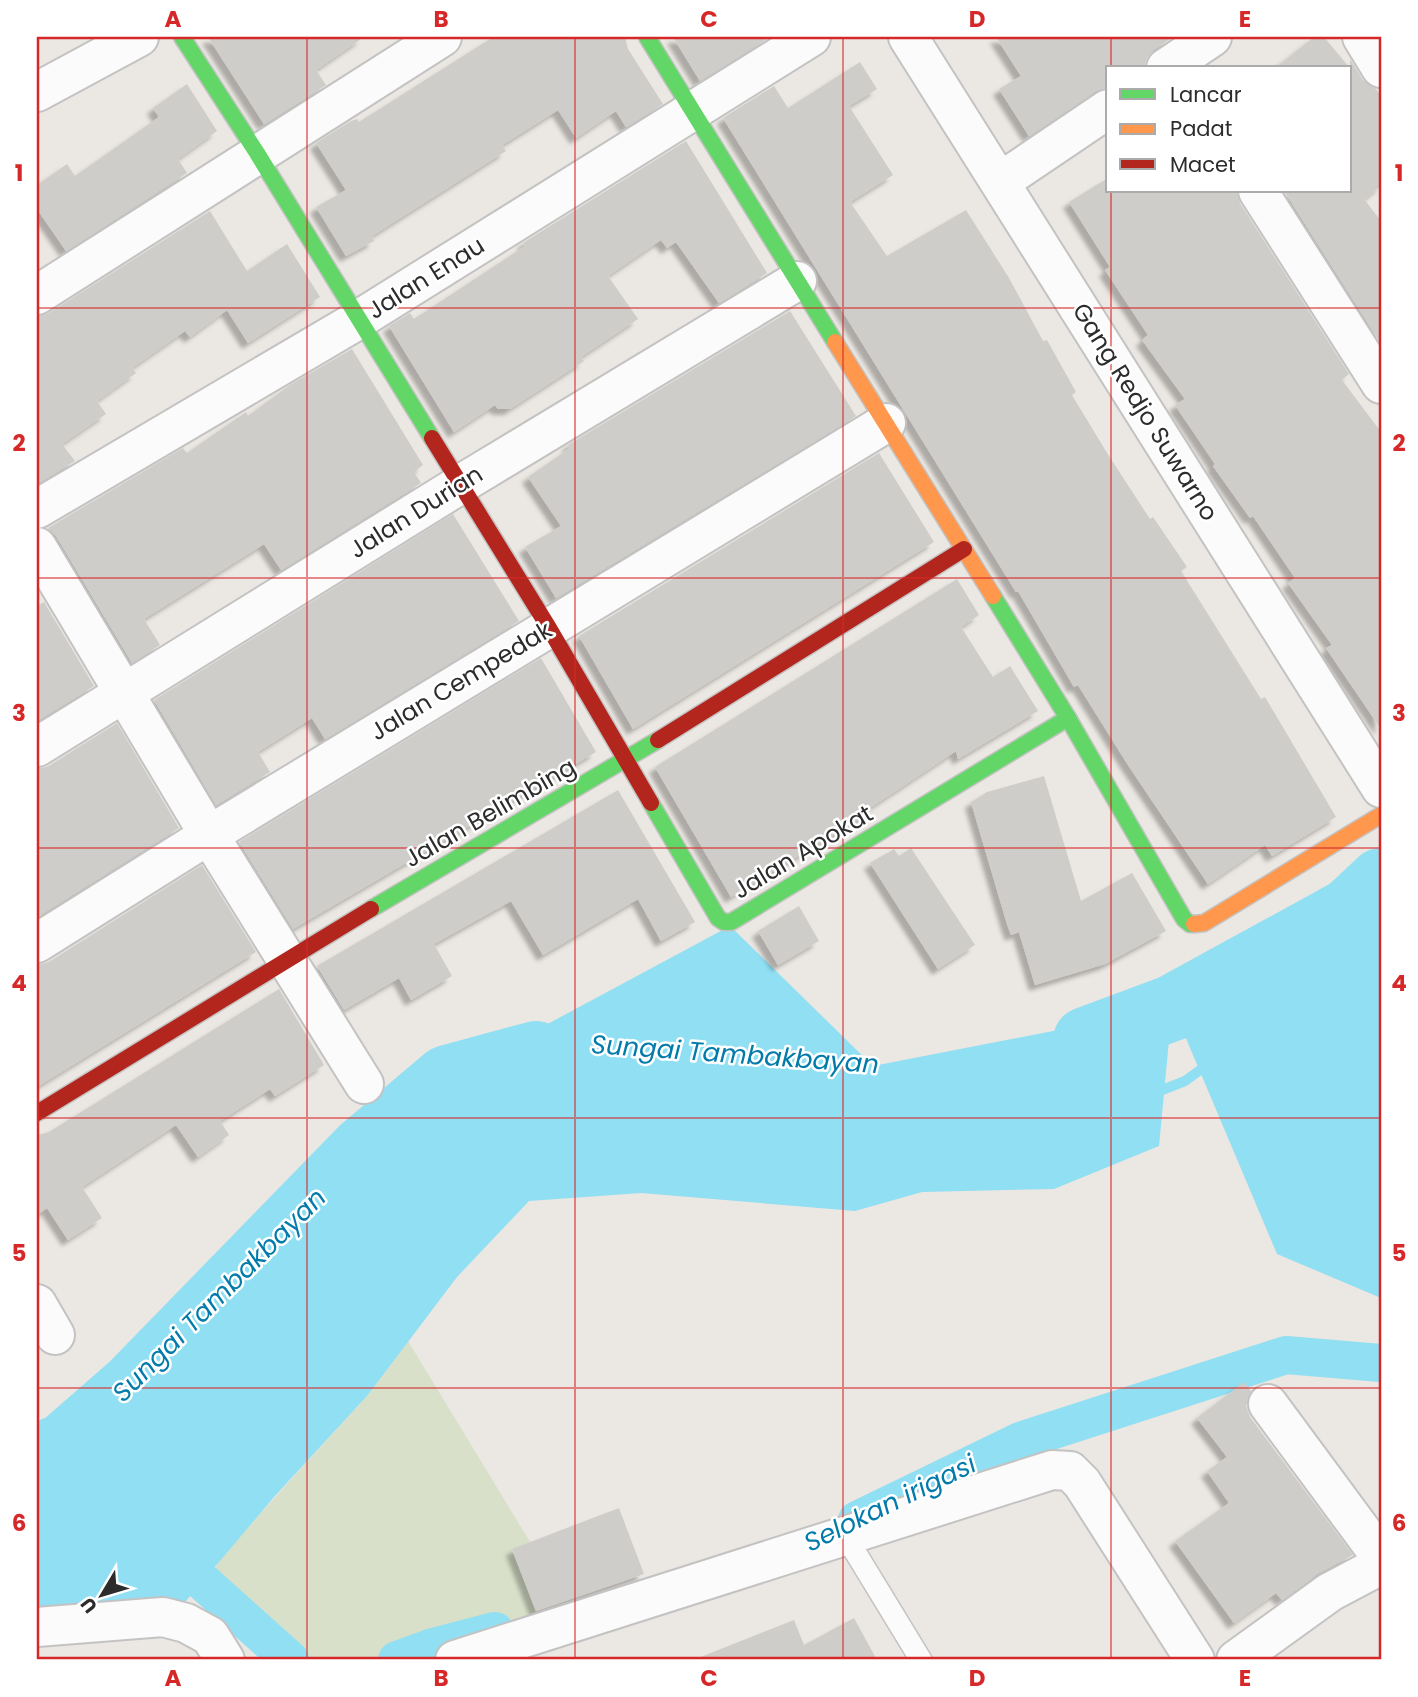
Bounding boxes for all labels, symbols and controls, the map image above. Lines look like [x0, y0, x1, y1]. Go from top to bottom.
text: A [165, 3, 182, 35]
text: B [433, 3, 449, 35]
text: C [700, 3, 718, 35]
text: D [969, 3, 985, 35]
text: E [1239, 3, 1251, 35]
legend [1106, 66, 1352, 192]
text: Lancar [1170, 80, 1242, 109]
text: Padat [1170, 114, 1232, 143]
text: Macet [1170, 150, 1236, 179]
text: 1 [15, 157, 23, 189]
text: 1 [1395, 157, 1403, 189]
street label: Jalan Enau [361, 229, 490, 327]
street label: Gang Redjo Suwarno [1065, 296, 1226, 527]
text: 2 [12, 427, 26, 459]
text: 2 [1392, 427, 1406, 459]
street label: Jalan Durian [343, 457, 489, 566]
street label: Jalan Cempedak [364, 613, 558, 748]
text: 3 [12, 697, 26, 729]
text: 3 [1392, 697, 1406, 729]
street label: Jalan Belimbing [398, 750, 581, 875]
street label: Jalan Apokat [727, 797, 879, 906]
text: 4 [11, 967, 27, 999]
text: 4 [1391, 967, 1407, 999]
water label: Sungai Tambakbayan [590, 1026, 880, 1082]
water label: Sungai Tambakbayan [104, 1180, 334, 1410]
text: 5 [12, 1237, 26, 1269]
text: 5 [1392, 1237, 1406, 1269]
water label: Selokan irigasi [798, 1446, 983, 1560]
text: 6 [12, 1507, 26, 1539]
text: 6 [1392, 1507, 1406, 1539]
north arrow [66, 1560, 136, 1630]
text: U [74, 1592, 104, 1619]
text: A [165, 1662, 182, 1694]
text: B [433, 1662, 449, 1694]
text: C [700, 1662, 718, 1694]
text: D [969, 1662, 985, 1694]
text: E [1239, 1662, 1251, 1694]

